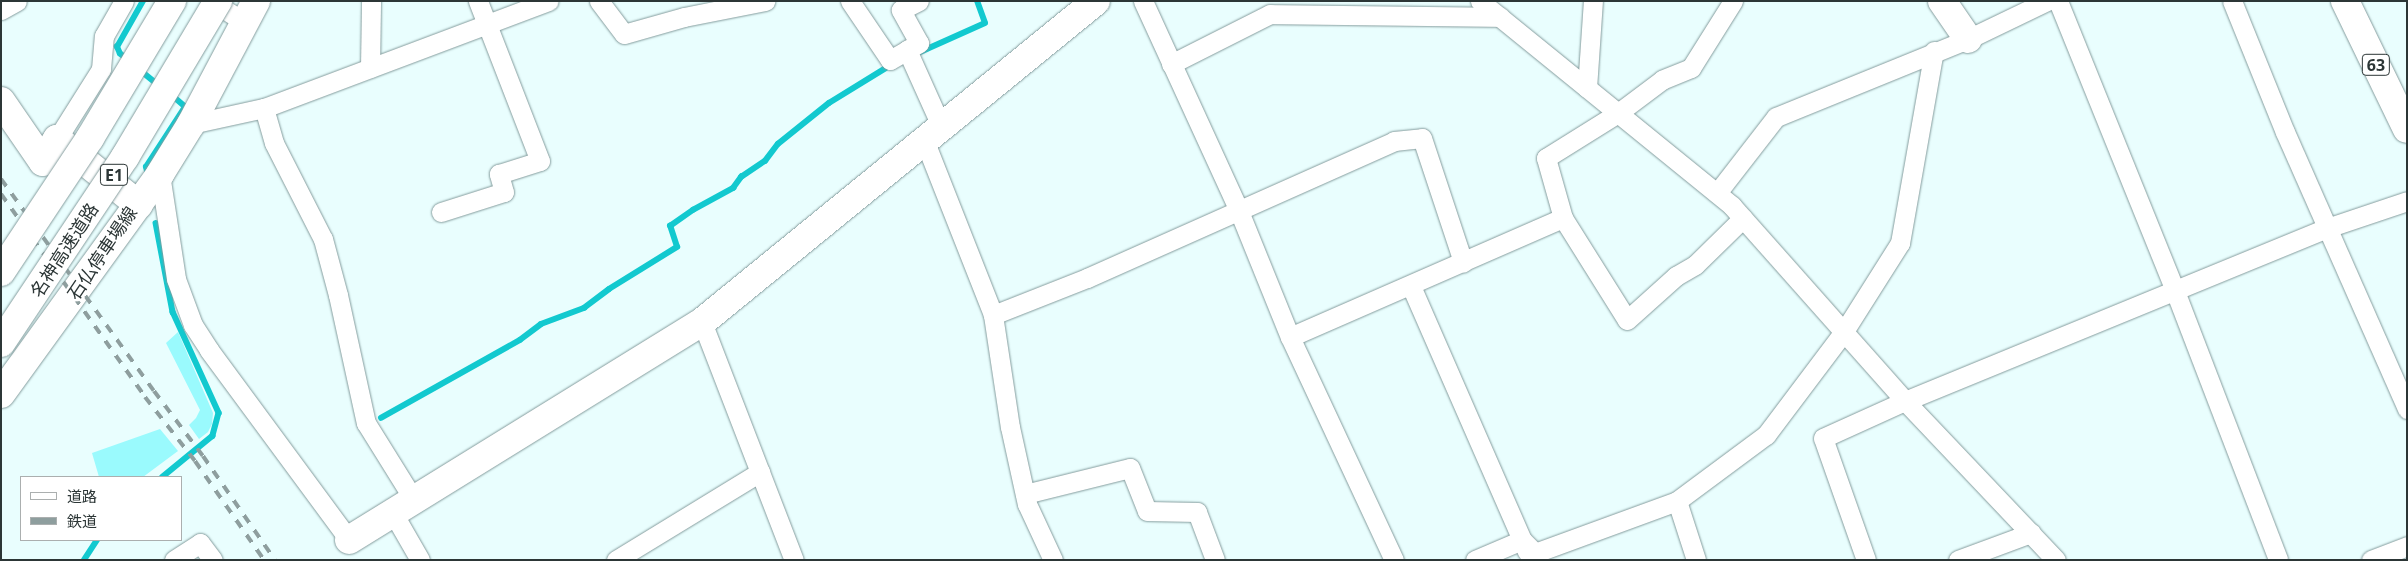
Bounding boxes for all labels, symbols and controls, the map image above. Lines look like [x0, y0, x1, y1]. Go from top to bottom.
road number: 63 [2361, 52, 2391, 78]
road number: E1 [99, 162, 129, 188]
street label: 名神高速道路 [26, 199, 102, 301]
street label: 石仏停車場線 [63, 202, 141, 304]
legend [20, 476, 182, 541]
text: 道路 [67, 486, 97, 506]
text: 鉄道 [67, 511, 97, 531]

